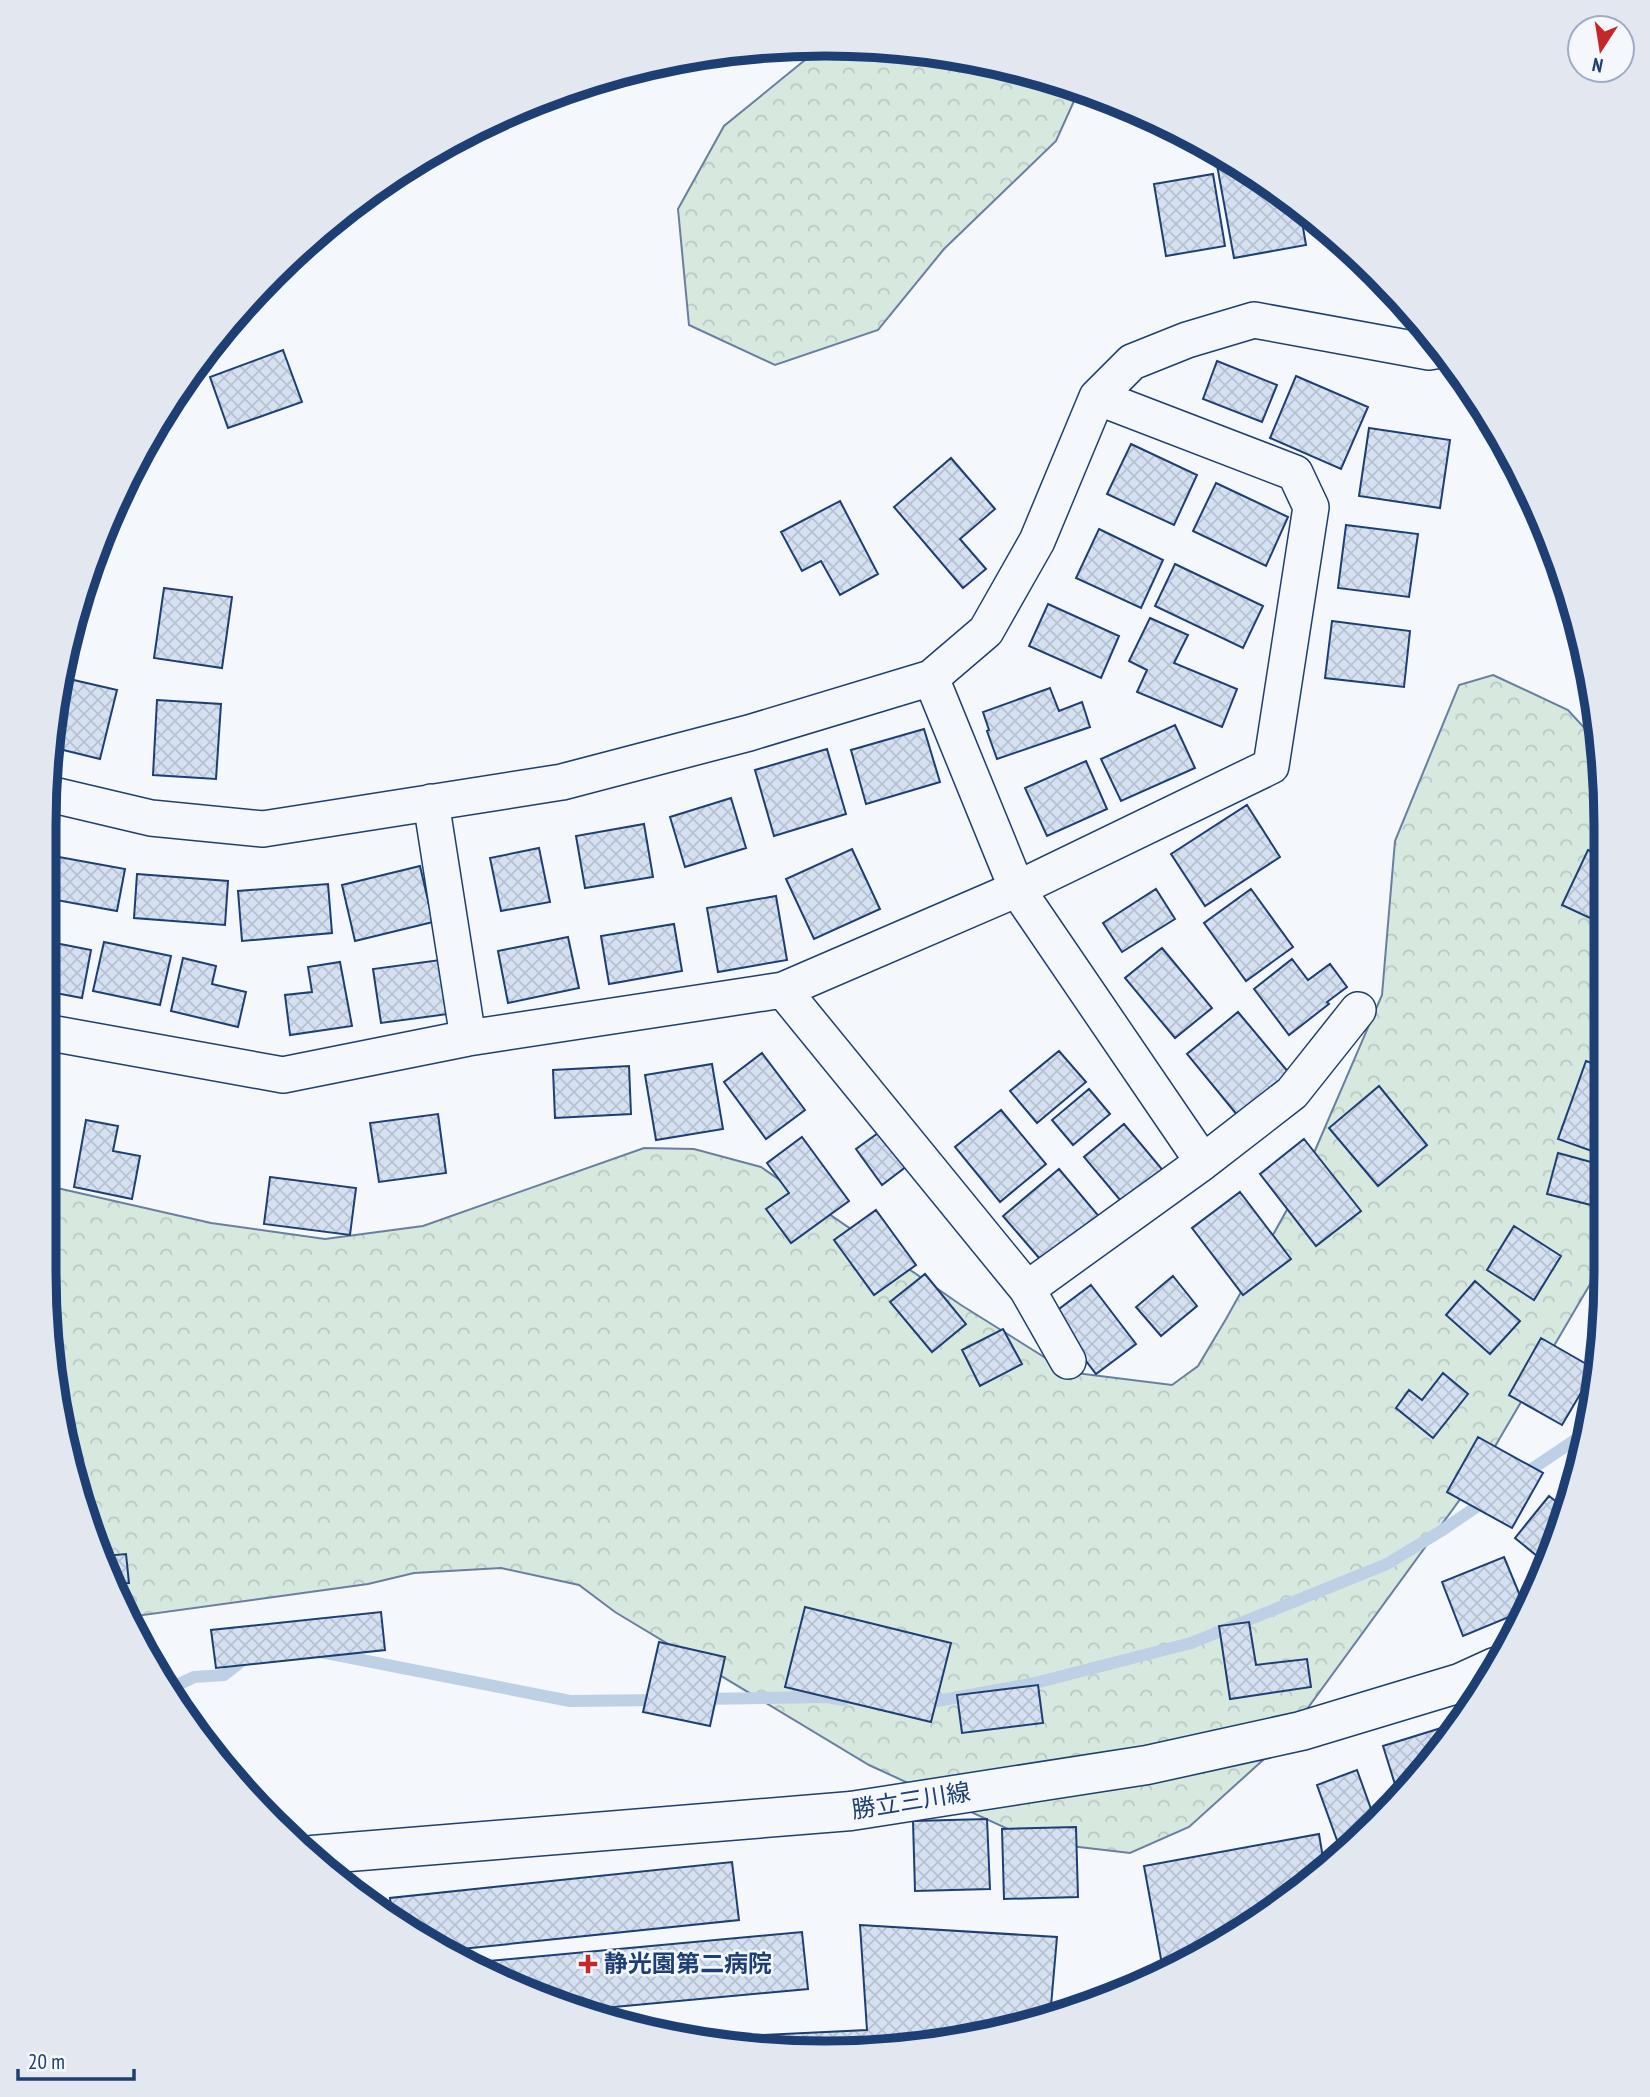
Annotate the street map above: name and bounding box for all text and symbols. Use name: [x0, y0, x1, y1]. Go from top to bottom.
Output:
north arrow: [1566, 14, 1636, 84]
text: N: [1590, 53, 1605, 78]
street label: 勝立三川線: [849, 1776, 973, 1825]
place label: 静光園第二病院: [604, 1948, 772, 1979]
marker: 静光園第二病院: [578, 1954, 598, 1974]
scale bar: [18, 2038, 133, 2082]
text: 20 m: [28, 2048, 65, 2075]

